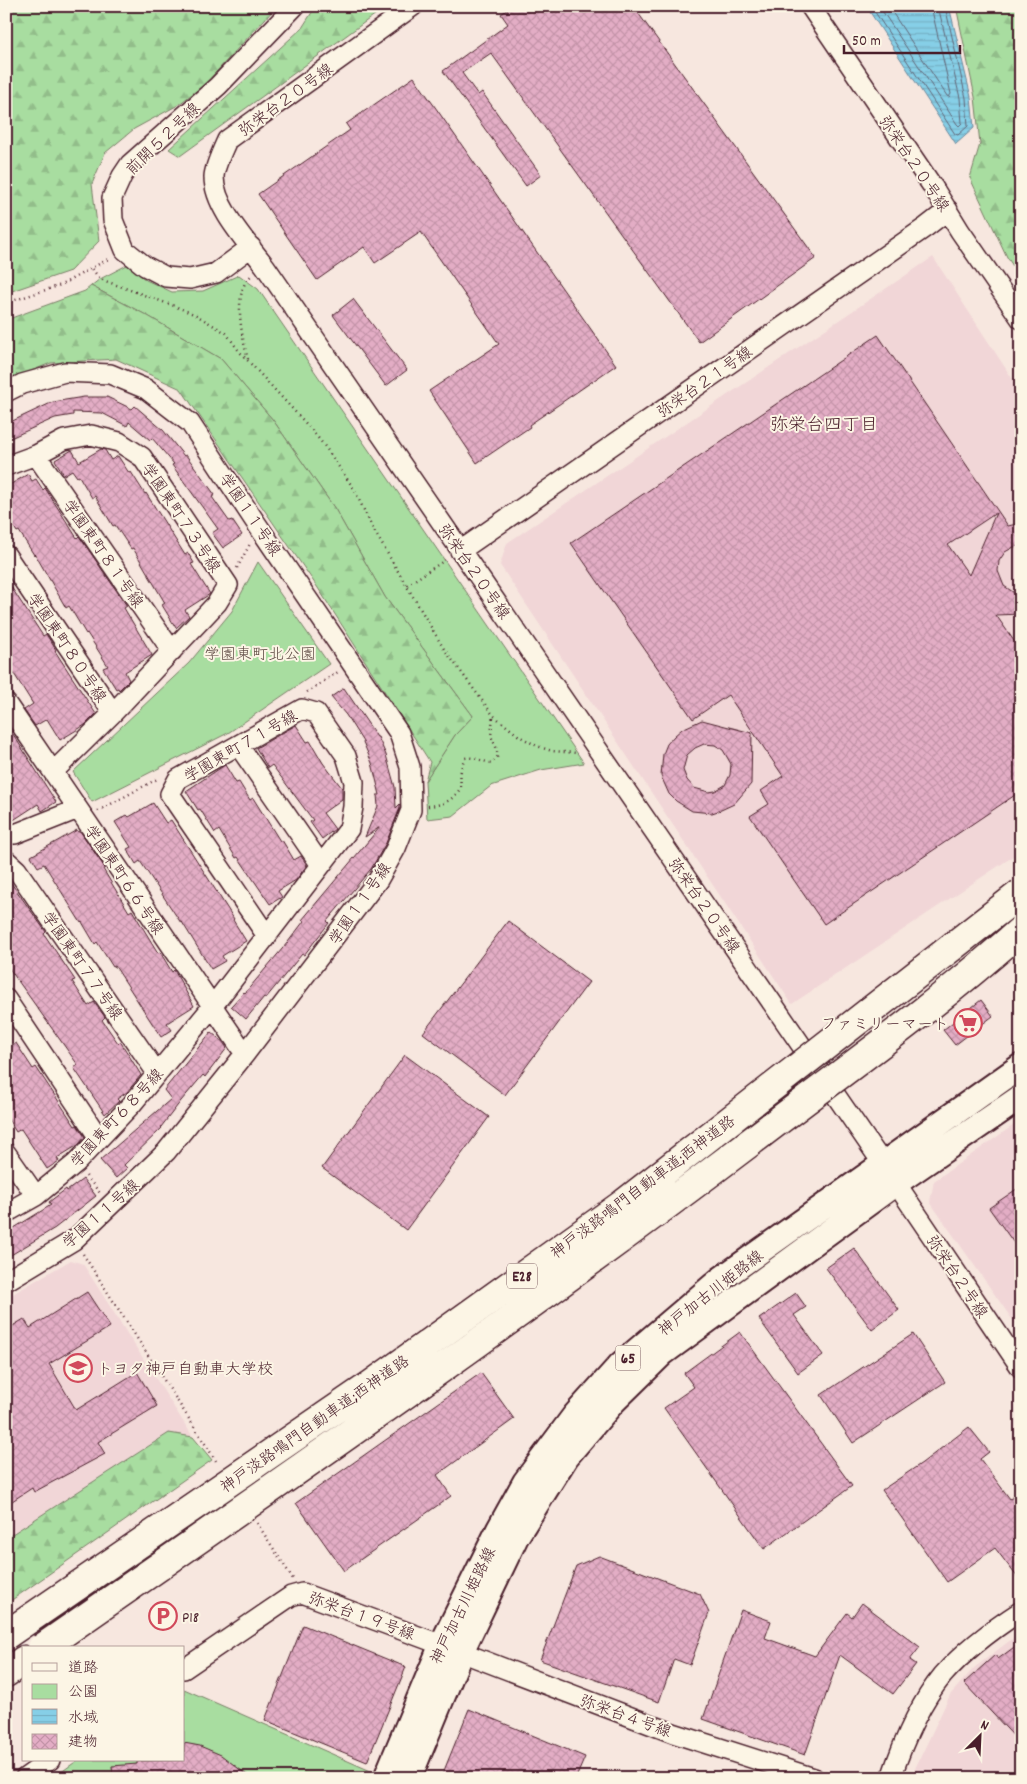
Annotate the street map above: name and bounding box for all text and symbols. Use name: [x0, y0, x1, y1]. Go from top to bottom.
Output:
scale bar: [844, 22, 961, 54]
text: 50 m: [852, 31, 881, 53]
street label: 弥栄台２０号線: [234, 59, 339, 143]
street label: 前開５２号線: [121, 98, 206, 181]
street label: 弥栄台２０号線: [872, 112, 954, 217]
street label: 弥栄台２１号線: [653, 342, 758, 425]
district label: 弥栄台四丁目: [770, 414, 878, 439]
street label: 学園東町７３号線: [135, 459, 225, 578]
street label: 学園１１号線: [213, 469, 285, 562]
street label: 学園東町８１号線: [56, 495, 148, 613]
street label: 弥栄台２０号線: [431, 520, 514, 625]
street label: 学園東町８０号線: [21, 589, 111, 708]
park label: 学園東町北公園: [204, 644, 316, 667]
street label: 学園東町７１号線: [180, 705, 302, 789]
street label: 学園東町６６号線: [78, 821, 168, 940]
street label: 弥栄台２０号線: [661, 854, 744, 959]
street label: 学園１１号線: [324, 859, 398, 950]
street label: 学園東町７７号線: [35, 907, 127, 1025]
supermarket icon: ファミリーマート: [953, 1008, 983, 1038]
place label: ファミリーマート: [821, 1014, 949, 1037]
street label: 学園東町６８号線: [66, 1064, 170, 1173]
street label: 神戸淡路鳴門自動車道;西神道路: [546, 1111, 741, 1265]
street label: 学園１１号線: [58, 1175, 145, 1255]
street label: 弥栄台２号線: [920, 1231, 992, 1324]
street label: 神戸加古川姫路線: [654, 1246, 769, 1342]
road number: E28: [507, 1264, 537, 1288]
road number: 65: [616, 1346, 640, 1370]
street label: 神戸淡路鳴門自動車道;西神道路: [216, 1351, 415, 1499]
school or university icon: トヨタ神戸自動車大学校: [63, 1353, 93, 1383]
place label: トヨタ神戸自動車大学校: [97, 1359, 273, 1382]
street label: 神戸加古川姫路線: [426, 1544, 503, 1669]
street label: 弥栄台１９号線: [305, 1587, 418, 1647]
parking icon: P18: [148, 1601, 178, 1631]
place label: P18: [182, 1607, 199, 1630]
legend: [22, 1646, 185, 1762]
text: 道路: [68, 1658, 98, 1680]
text: 公園: [68, 1682, 98, 1704]
street label: 弥栄台４号線: [576, 1690, 674, 1745]
text: 水域: [68, 1708, 98, 1730]
north arrow: [954, 1712, 1004, 1762]
text: N: [977, 1715, 992, 1737]
text: 建物: [68, 1732, 98, 1754]

